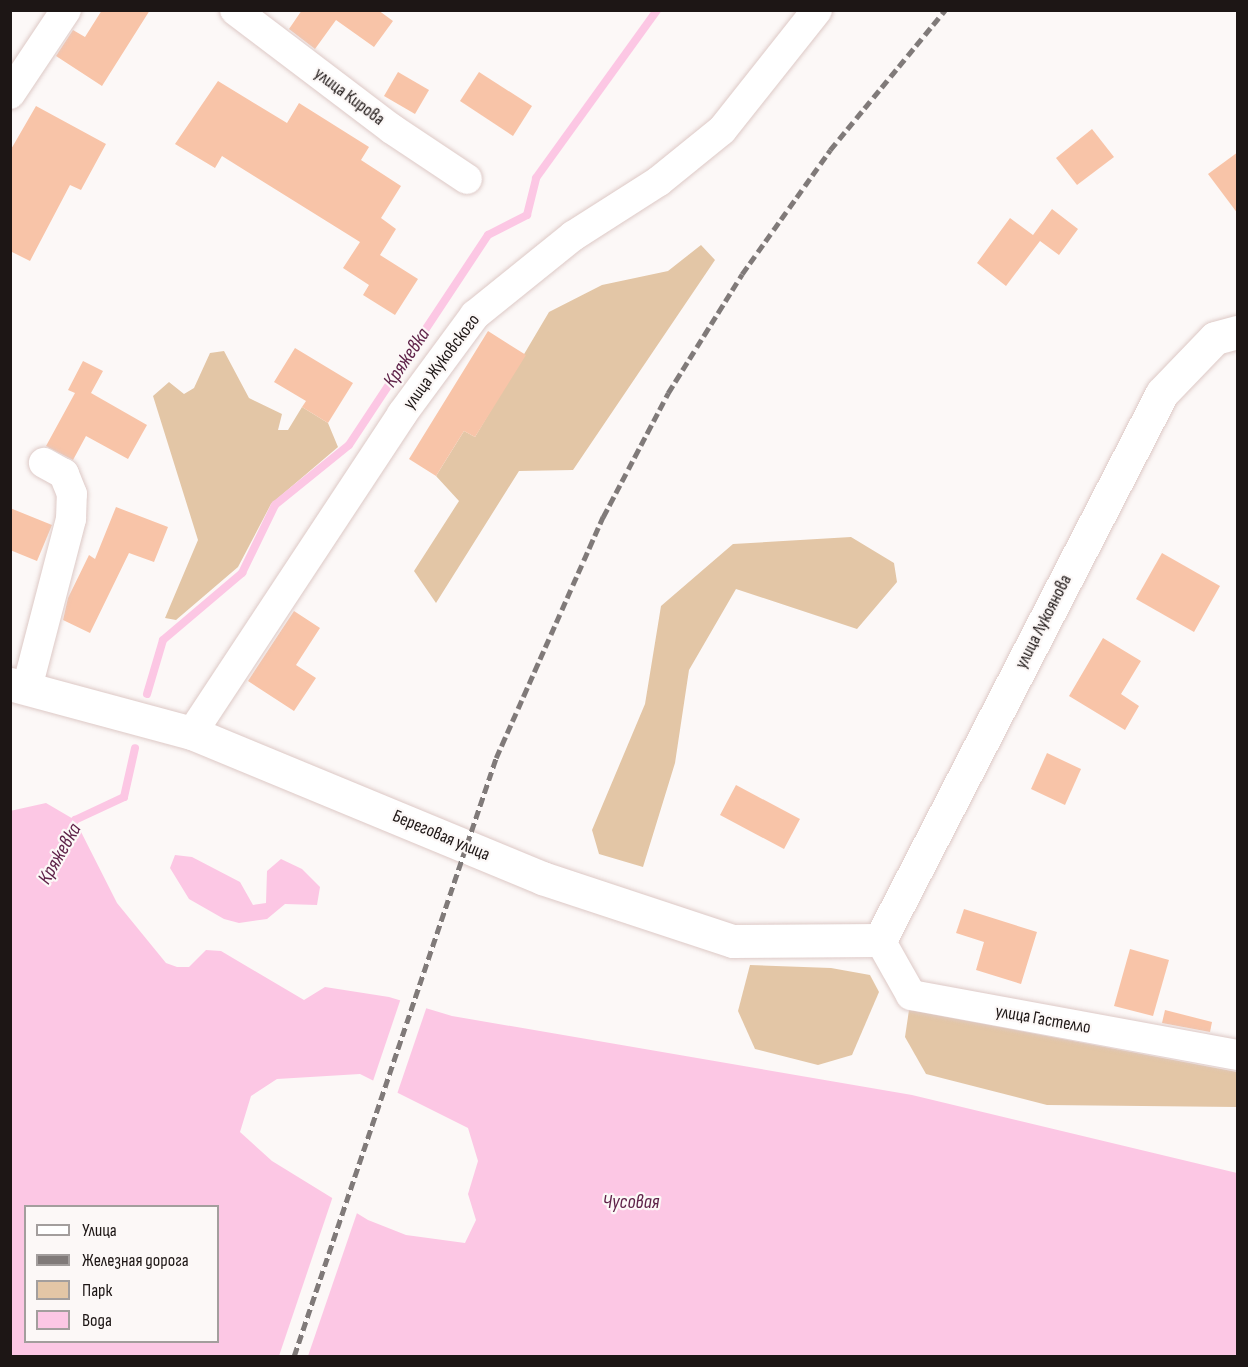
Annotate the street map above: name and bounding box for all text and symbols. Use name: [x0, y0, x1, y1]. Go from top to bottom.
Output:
street label: улица Кирова: [309, 63, 389, 131]
street label: улица Жуковского: [399, 310, 485, 414]
water label: Кряжевка: [379, 324, 435, 392]
street label: улица Лукоянова: [1011, 571, 1077, 673]
street label: Береговая улица: [389, 806, 493, 866]
water label: Кряжевка: [33, 819, 87, 889]
street label: улица Гастелло: [994, 1001, 1092, 1039]
water label: Чусовая: [603, 1190, 659, 1214]
legend: [24, 1205, 219, 1343]
text: Улица: [82, 1220, 117, 1241]
text: Железная дорога: [82, 1250, 189, 1271]
text: Парк: [82, 1280, 112, 1301]
text: Вода: [82, 1310, 112, 1331]

